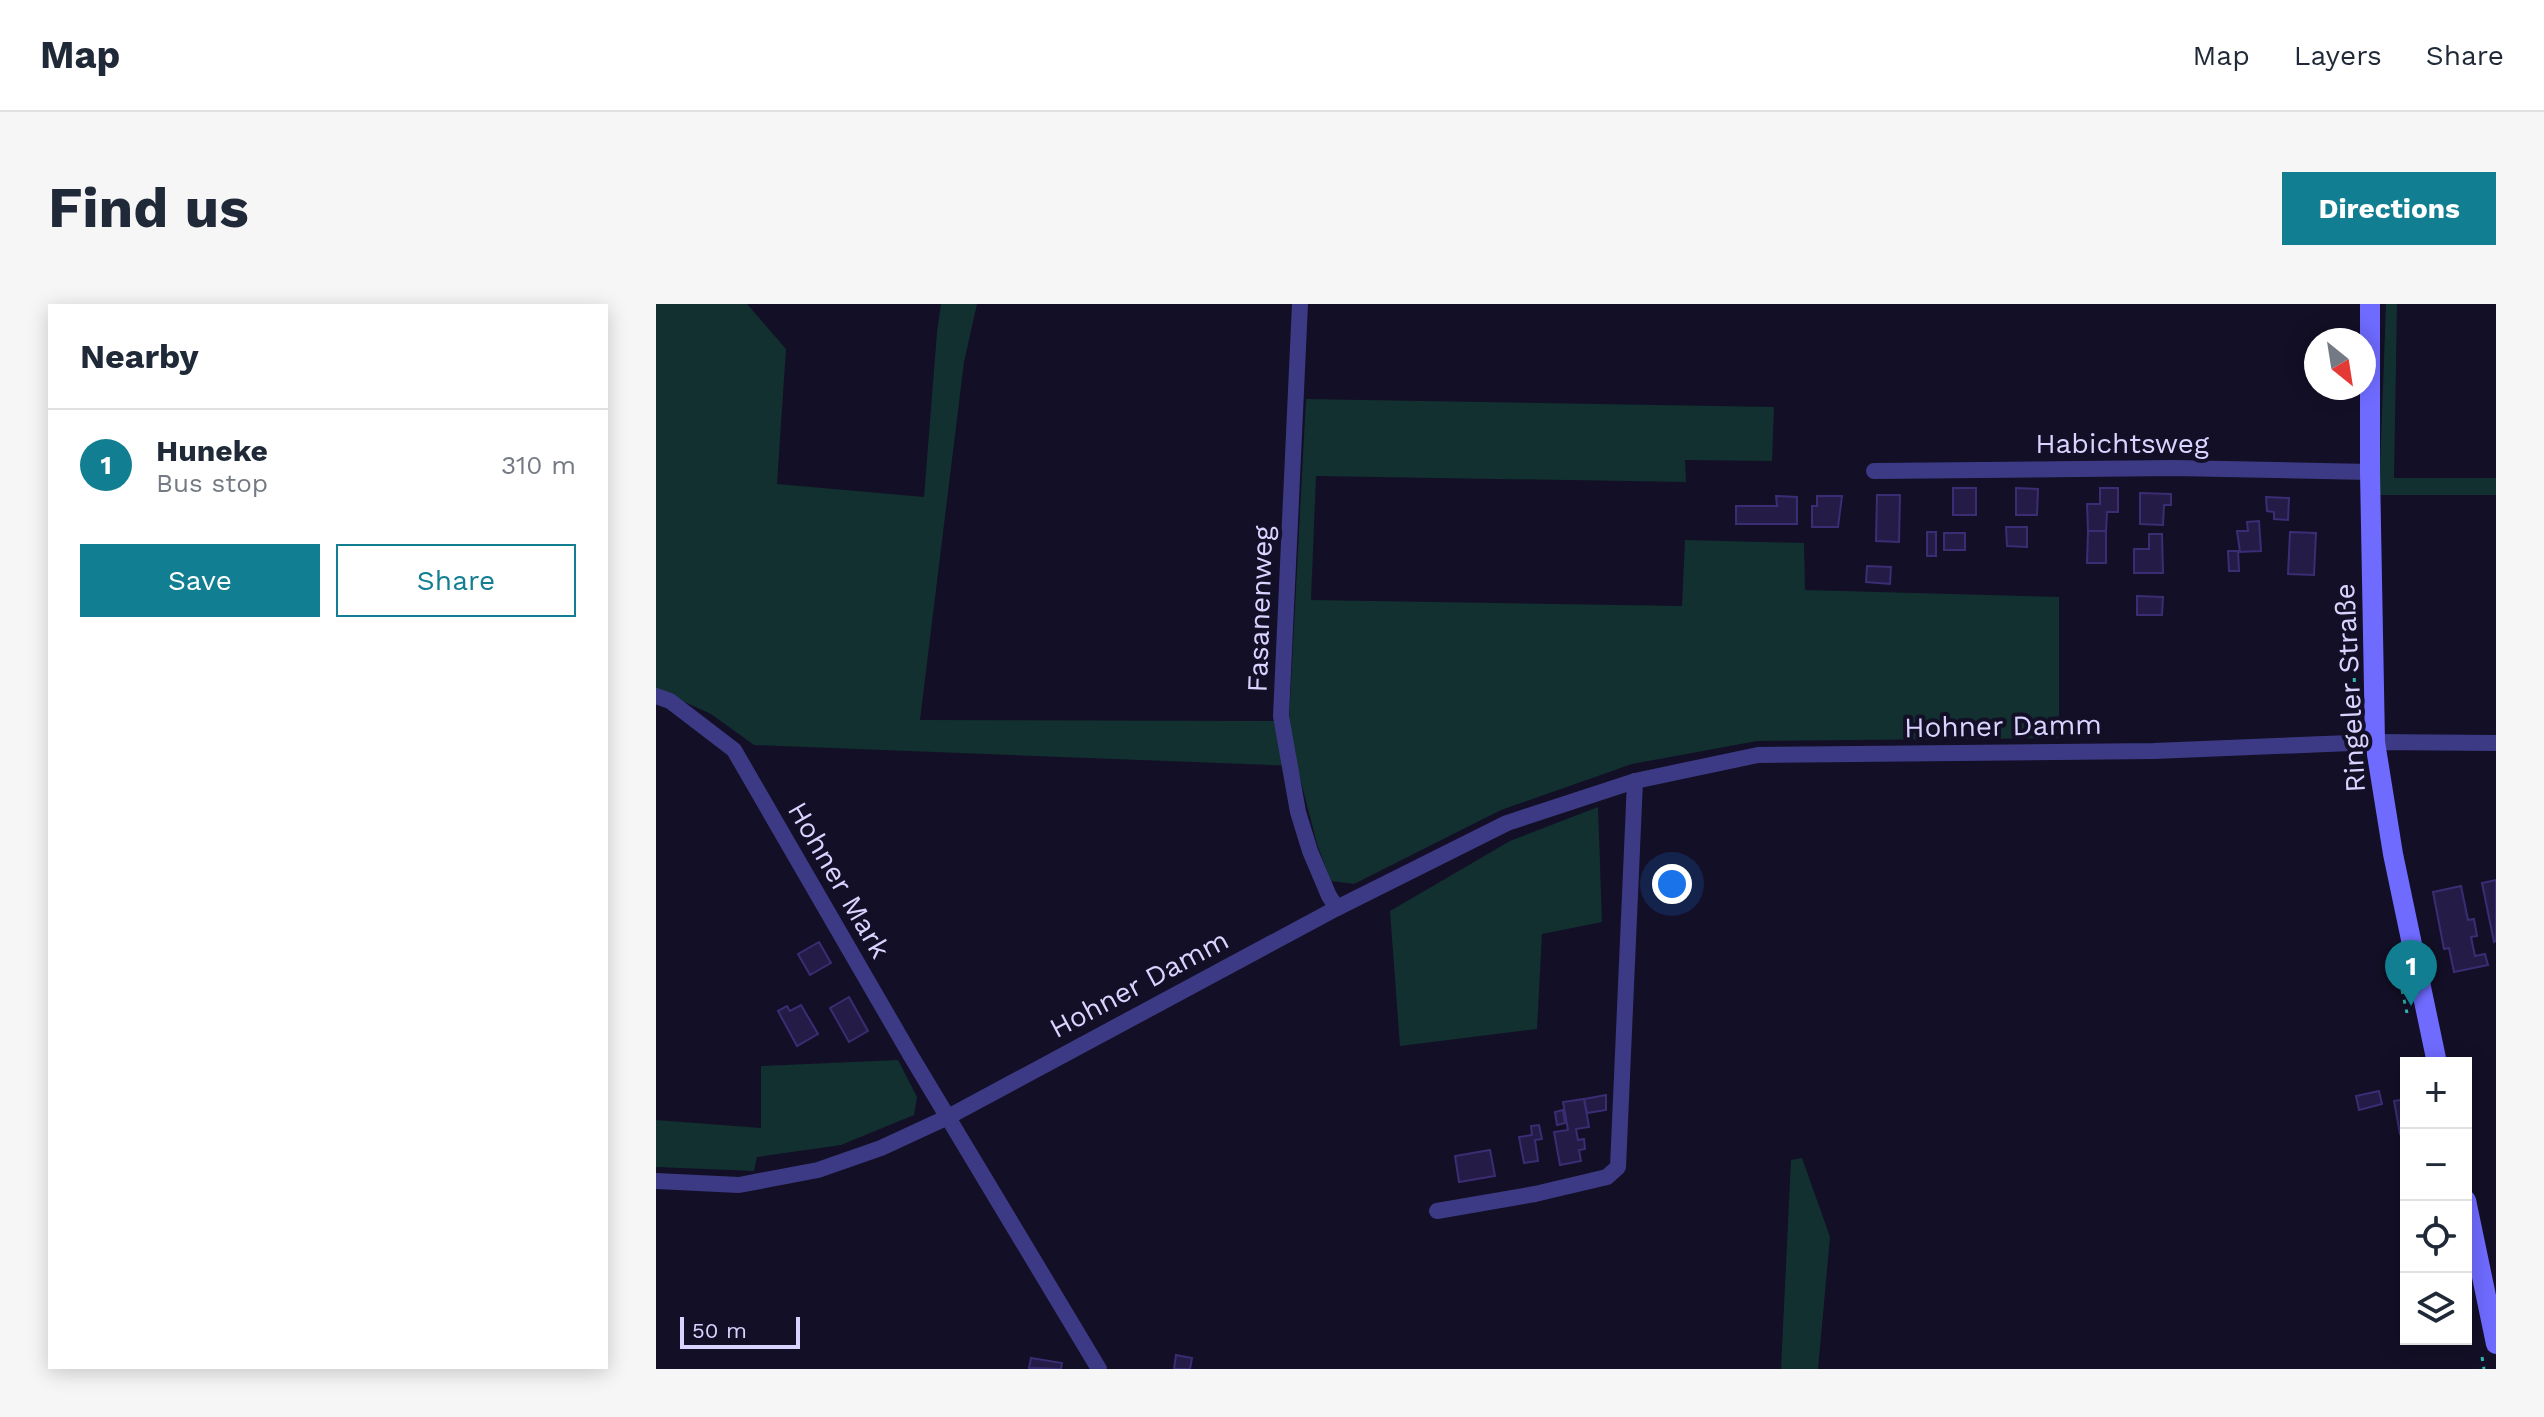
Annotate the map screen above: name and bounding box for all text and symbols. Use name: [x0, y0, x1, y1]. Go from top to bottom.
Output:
text: Map: [40, 33, 120, 77]
text: Map: [2193, 39, 2250, 72]
text: Layers: [2294, 39, 2382, 72]
text: Share: [2426, 39, 2504, 72]
button: Directions: [2282, 172, 2496, 245]
text: Find us: [48, 175, 249, 241]
north arrow: [2304, 328, 2376, 400]
text: Nearby: [80, 336, 199, 376]
street label: Habichtsweg: [2035, 427, 2209, 460]
text: Huneke: [156, 433, 268, 468]
text: 1: [100, 450, 112, 480]
text: 310 m: [501, 450, 576, 480]
text: Bus stop: [156, 468, 268, 498]
street label: Fasanenweg: [1241, 525, 1279, 693]
button: Save: [80, 544, 320, 617]
button: Share: [336, 544, 576, 617]
street label: Ringeler Straße: [2328, 583, 2372, 793]
street label: Hohner Damm: [1904, 708, 2102, 744]
street label: Hohner Mark: [781, 796, 897, 964]
your location: [1652, 864, 1692, 904]
street label: Hohner Damm: [1044, 923, 1234, 1045]
pin: 1: [2385, 940, 2437, 1006]
map controls: [2400, 1057, 2472, 1345]
button: +: [2400, 1057, 2472, 1129]
button: −: [2400, 1129, 2472, 1201]
button: locate: [2400, 1201, 2472, 1273]
button: layers: [2400, 1273, 2472, 1345]
scale bar: [680, 1313, 800, 1349]
text: 50 m: [692, 1318, 747, 1343]

